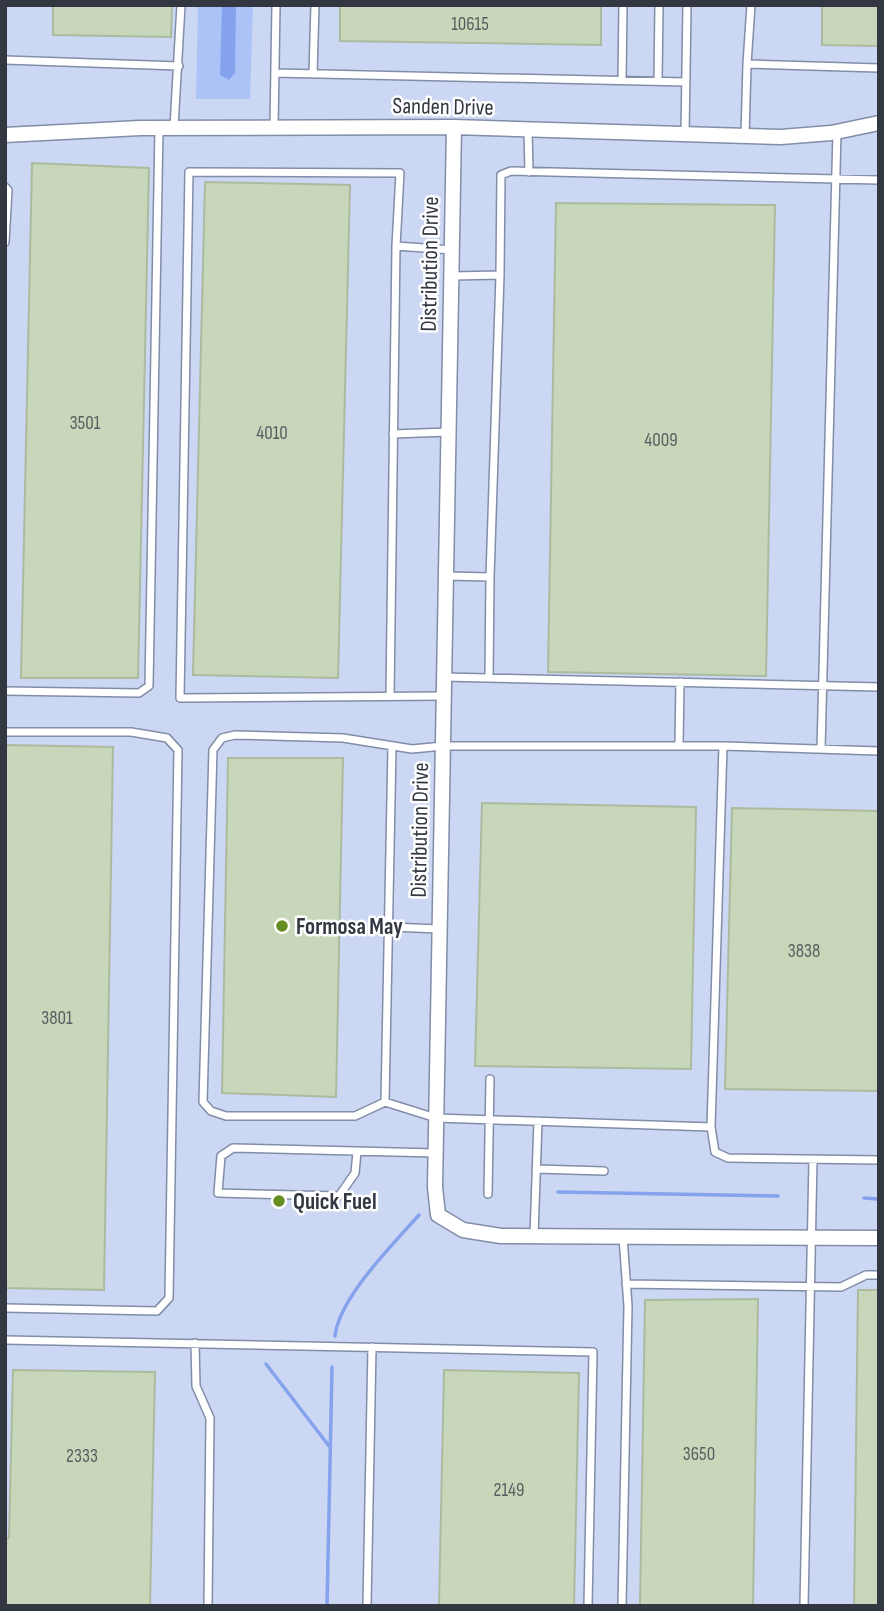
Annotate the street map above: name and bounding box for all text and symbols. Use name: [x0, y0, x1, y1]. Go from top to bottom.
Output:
house number: 10615: [451, 13, 489, 36]
street label: Sanden Drive: [392, 92, 494, 122]
street label: Distribution Drive: [415, 196, 445, 332]
house number: 3501: [70, 412, 101, 435]
house number: 4010: [256, 422, 288, 445]
house number: 4009: [644, 429, 678, 452]
street label: Distribution Drive: [405, 762, 435, 898]
place label: Formosa May: [296, 913, 403, 941]
marker: Formosa May: [274, 918, 290, 934]
house number: 3838: [788, 940, 820, 963]
house number: 3801: [41, 1007, 73, 1030]
place label: Quick Fuel: [293, 1188, 377, 1216]
marker: Quick Fuel: [271, 1193, 287, 1209]
house number: 3650: [683, 1443, 715, 1466]
house number: 2333: [66, 1445, 98, 1468]
house number: 2149: [494, 1479, 524, 1502]

